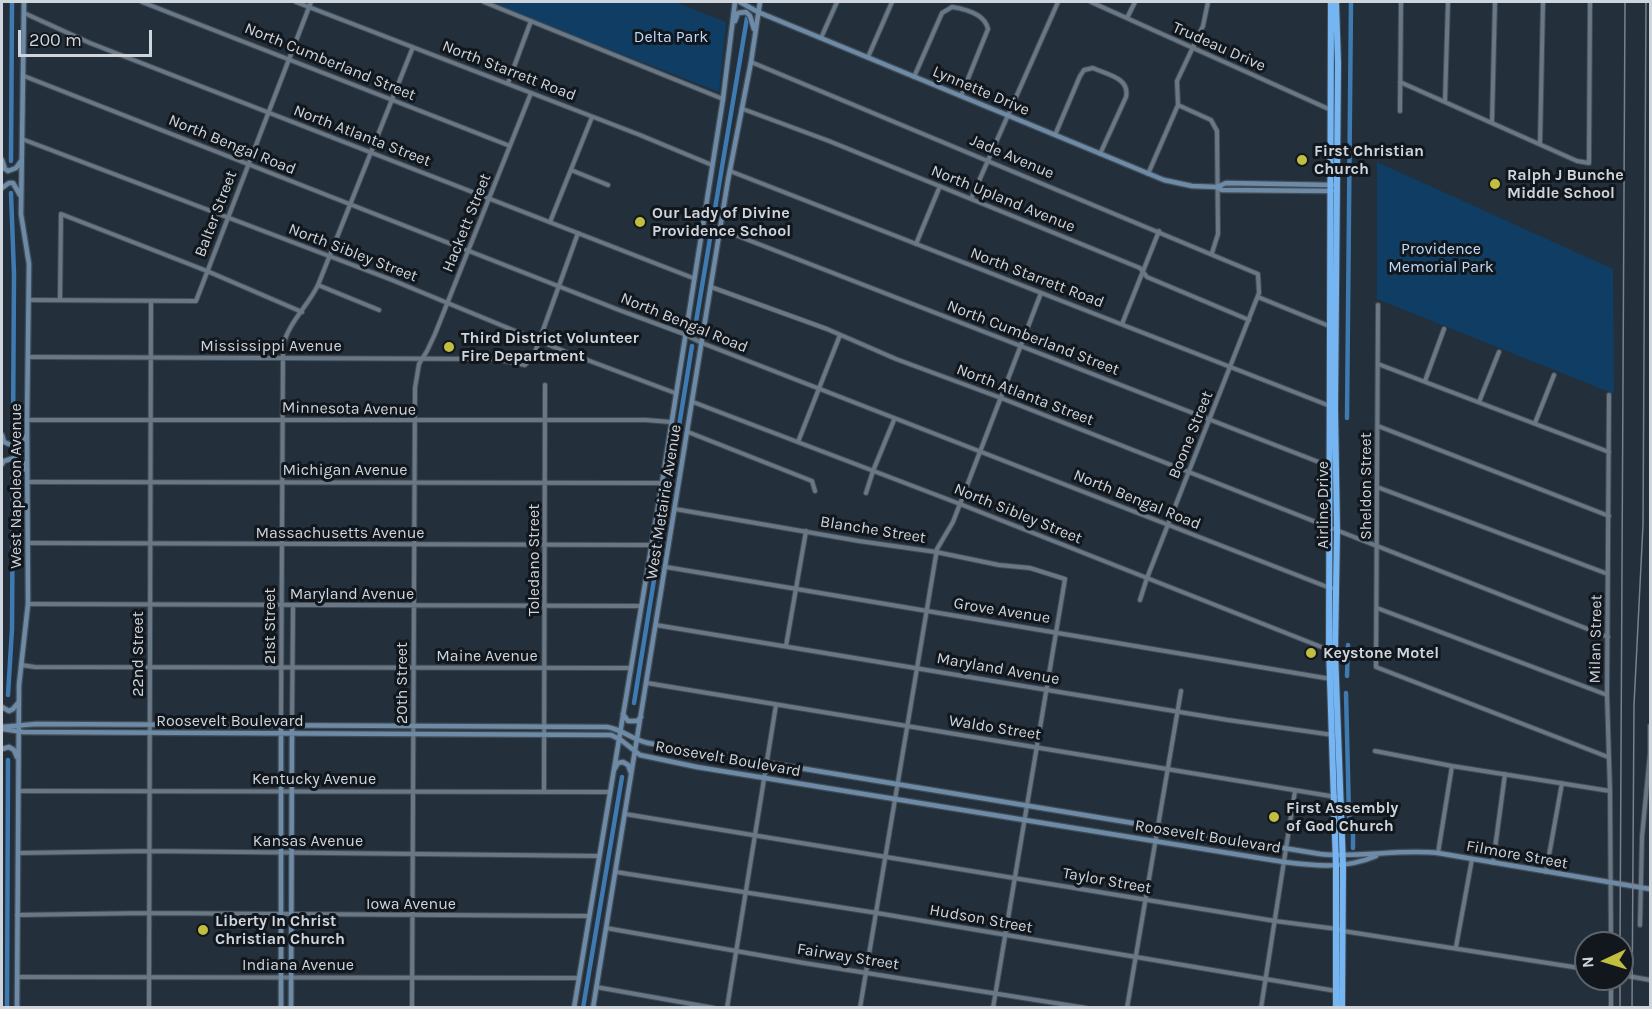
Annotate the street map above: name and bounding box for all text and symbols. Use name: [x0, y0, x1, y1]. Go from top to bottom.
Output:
scale bar: [21, 18, 154, 56]
street label: Trudeau Drive: [1170, 18, 1268, 76]
street label: North Cumberland Street: [242, 19, 418, 105]
park label: Delta Park: [634, 27, 708, 47]
text: 200 m: [29, 29, 82, 51]
street label: North Starrett Road: [439, 37, 579, 105]
street label: Lynnette Drive: [930, 62, 1032, 120]
street label: North Atlanta Street: [291, 101, 433, 171]
street label: North Bengal Road: [165, 111, 299, 179]
street label: Jade Avenue: [967, 131, 1057, 183]
place label: First Christian Church: [1314, 141, 1424, 179]
marker: First Christian Church: [1295, 153, 1309, 167]
street label: North Upland Avenue: [928, 161, 1078, 237]
place label: Ralph J Bunche Middle School: [1507, 165, 1624, 203]
street label: Balter Street: [191, 168, 241, 260]
street label: Hackett Street: [438, 171, 496, 275]
marker: Ralph J Bunche Middle School: [1488, 177, 1502, 191]
place label: Our Lady of Divine Providence School: [652, 203, 791, 241]
marker: Our Lady of Divine Providence School: [633, 215, 647, 229]
street label: North Sibley Street: [286, 220, 420, 286]
park label: Providence Memorial Park: [1388, 239, 1494, 277]
street label: North Starrett Road: [967, 244, 1107, 312]
street label: North Bengal Road: [617, 289, 751, 357]
street label: North Cumberland Street: [944, 296, 1122, 380]
place label: Third District Volunteer Fire Department: [461, 328, 639, 366]
street label: Mississippi Avenue: [200, 336, 342, 356]
marker: Third District Volunteer Fire Department: [442, 340, 456, 354]
street label: North Atlanta Street: [954, 360, 1096, 430]
street label: Boone Street: [1165, 388, 1217, 482]
street label: Minnesota Avenue: [282, 398, 416, 420]
street label: West Napoleon Avenue: [6, 403, 26, 569]
street label: West Metairie Avenue: [642, 423, 686, 581]
street label: Sheldon Street: [1356, 432, 1376, 540]
street label: Michigan Avenue: [283, 460, 407, 480]
street label: Airline Drive: [1313, 461, 1333, 549]
street label: North Bengal Road: [1070, 466, 1204, 534]
street label: North Sibley Street: [951, 479, 1085, 549]
street label: Toledano Street: [524, 504, 544, 616]
street label: Blanche Street: [819, 512, 927, 548]
street label: Massachusetts Avenue: [255, 523, 425, 543]
street label: Maryland Avenue: [290, 584, 414, 604]
street label: 21st Street: [260, 588, 280, 664]
street label: Grove Avenue: [952, 594, 1052, 628]
street label: Milan Street: [1586, 594, 1606, 684]
street label: 22nd Street: [128, 611, 148, 697]
street label: 20th Street: [392, 642, 412, 724]
place label: Keystone Motel: [1323, 643, 1439, 663]
street label: Maine Avenue: [436, 646, 538, 666]
marker: Keystone Motel: [1304, 646, 1318, 660]
street label: Maryland Avenue: [935, 649, 1061, 689]
street label: Roosevelt Boulevard: [156, 711, 304, 731]
street label: Waldo Street: [948, 711, 1042, 745]
street label: Roosevelt Boulevard: [654, 737, 802, 781]
street label: Kentucky Avenue: [252, 769, 376, 789]
place label: First Assembly of God Church: [1286, 798, 1398, 836]
marker: First Assembly of God Church: [1267, 810, 1281, 824]
street label: Roosevelt Boulevard: [1134, 816, 1282, 858]
street label: Kansas Avenue: [253, 831, 363, 851]
street label: Filmore Street: [1465, 837, 1569, 873]
street label: Taylor Street: [1061, 864, 1153, 898]
street label: Iowa Avenue: [366, 894, 456, 914]
street label: Hudson Street: [928, 900, 1034, 938]
place label: Liberty In Christ Christian Church: [215, 911, 345, 949]
marker: Liberty In Christ Christian Church: [196, 923, 210, 937]
north arrow: [1574, 931, 1634, 991]
street label: Fairway Street: [796, 939, 900, 975]
street label: Indiana Avenue: [242, 955, 354, 975]
text: N: [1578, 956, 1597, 969]

